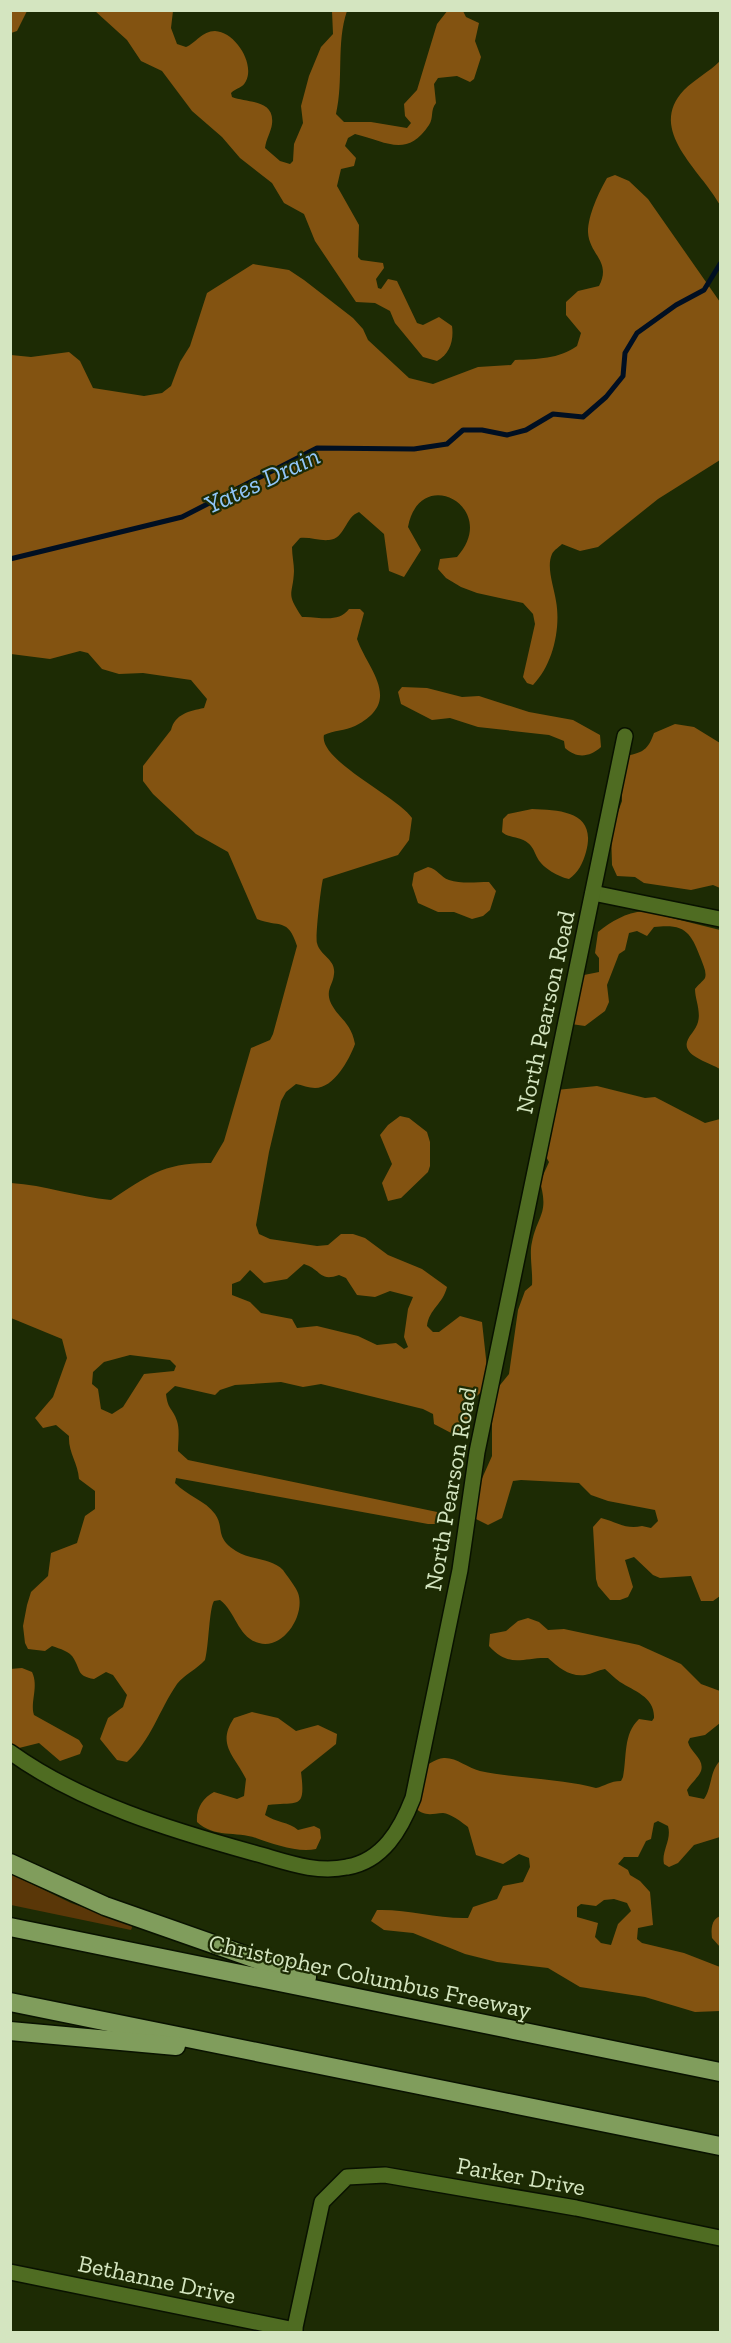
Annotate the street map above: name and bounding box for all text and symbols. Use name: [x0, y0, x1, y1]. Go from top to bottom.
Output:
water label: Yates Drain: [199, 439, 325, 521]
street label: North Pearson Road: [509, 908, 581, 1116]
street label: North Pearson Road: [418, 1385, 482, 1593]
street label: Christopher Columbus Freeway: [206, 1928, 534, 2025]
street label: Parker Drive: [454, 2150, 588, 2202]
street label: Bethanne Drive: [76, 2248, 238, 2310]

